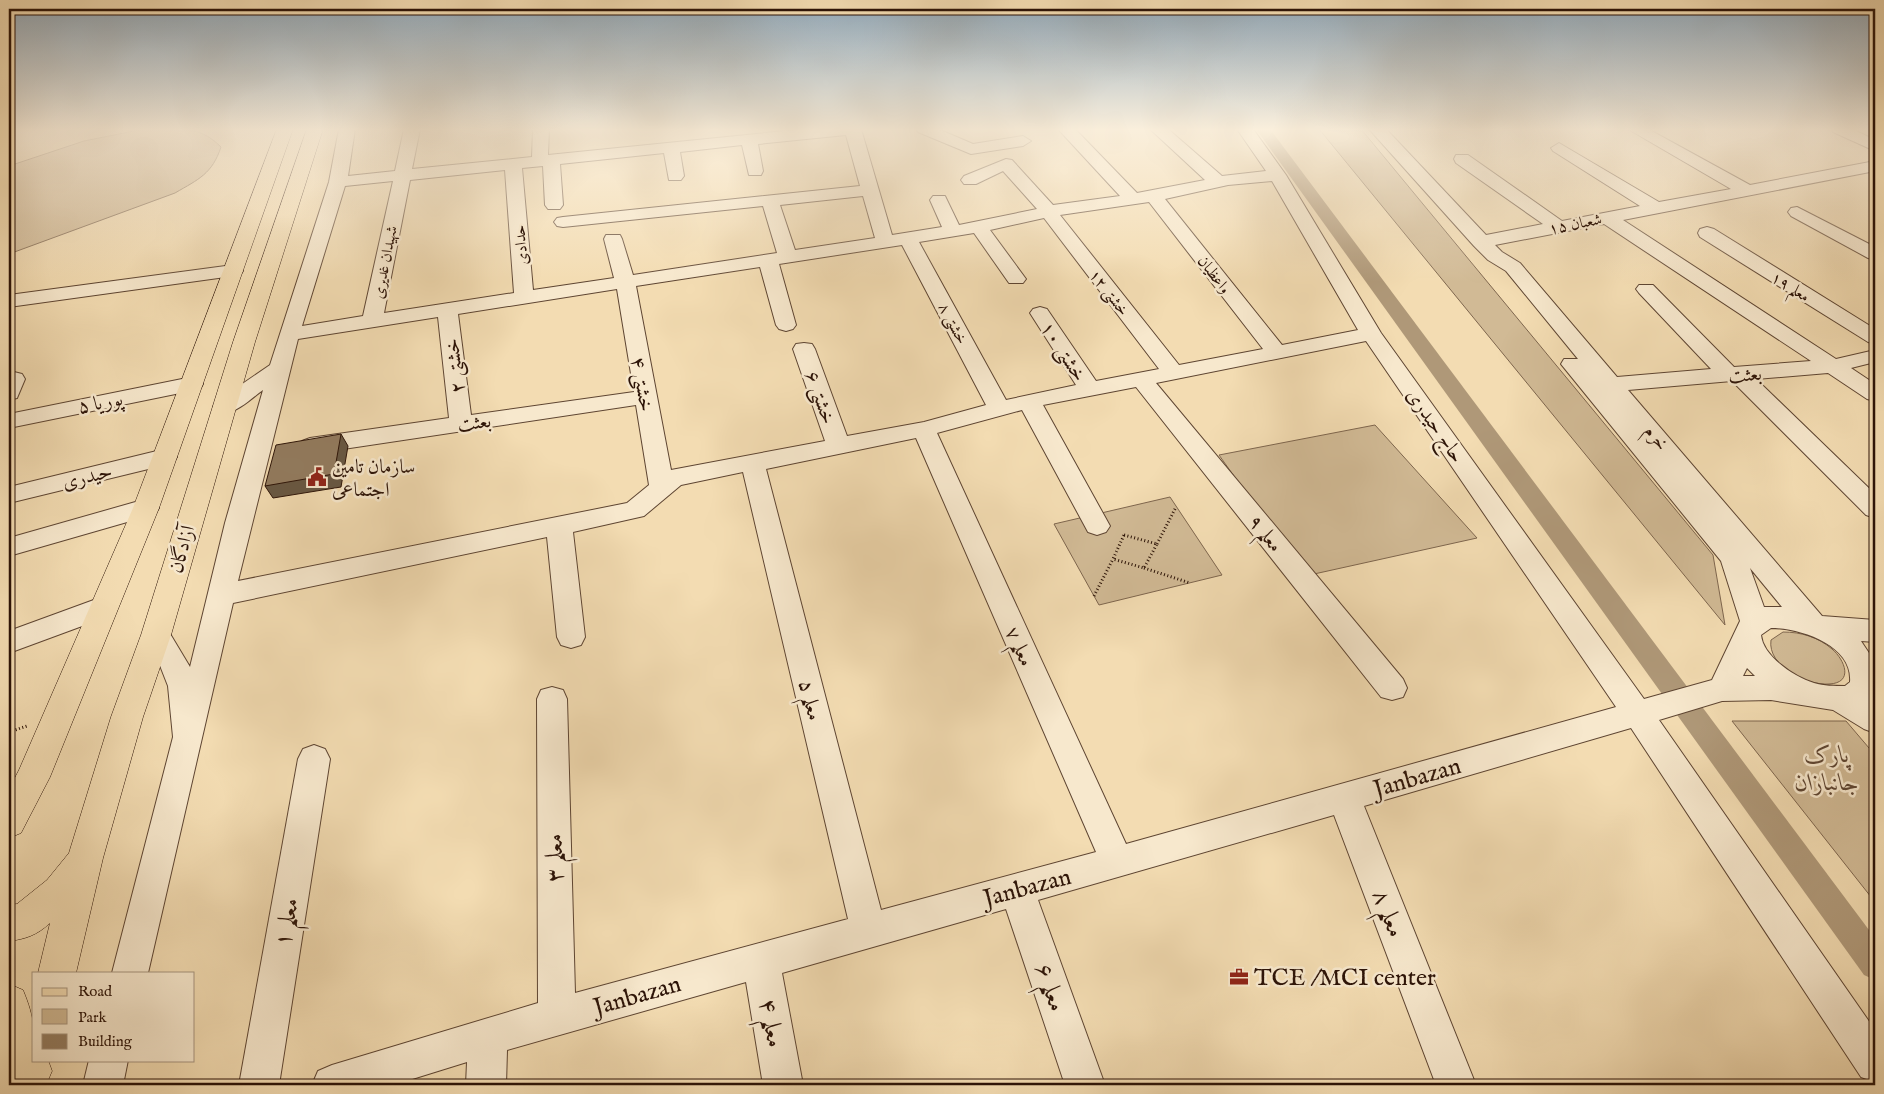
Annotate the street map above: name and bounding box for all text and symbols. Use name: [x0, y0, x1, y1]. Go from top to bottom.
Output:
street label: ۱۵ شعبان: [1547, 210, 1604, 240]
street label: شهیدان غدیری: [369, 224, 403, 301]
street label: حدادی: [510, 224, 534, 266]
street label: واعظیان: [1192, 252, 1235, 298]
street label: خشتی ۱۲: [1084, 266, 1133, 320]
street label: معلم ۱۹: [1764, 268, 1813, 312]
street label: خشتی ۸: [933, 300, 971, 348]
street label: خشتی ۱۰: [1033, 317, 1091, 387]
street label: خشتی ۲: [440, 337, 472, 395]
street label: خشتی ۴: [623, 355, 659, 414]
street label: بعثت: [1727, 362, 1763, 389]
street label: خشتی ۶: [797, 367, 841, 428]
street label: حاج حیدری: [1397, 384, 1469, 470]
street label: پوریا ۵: [76, 387, 126, 421]
street label: بعثت: [456, 409, 493, 438]
street label: خرم: [1635, 420, 1674, 459]
place label: سازمان تامین اجتماعی: [332, 455, 415, 503]
street label: حیدری: [60, 459, 115, 496]
public building icon: سازمان تامین اجتماعی: [306, 466, 328, 488]
street label: معلم ۹: [1237, 510, 1287, 562]
street label: آزادگان: [163, 520, 202, 576]
street label: معلم ۷: [993, 623, 1038, 673]
street label: معلم ۵: [786, 678, 827, 725]
park label: پارک جانبازان: [1795, 740, 1859, 799]
street label: Janbazan: [1367, 751, 1465, 807]
street label: معلم ۳: [540, 833, 578, 883]
street label: Janbazan: [977, 862, 1075, 916]
street label: معلم ۸: [1358, 885, 1411, 944]
street label: معلم ۱: [268, 895, 314, 950]
street label: معلم ۶: [1020, 959, 1072, 1018]
place label: TCE /MCI center: [1254, 963, 1436, 994]
office icon: TCE /MCI center: [1228, 966, 1250, 988]
street label: Janbazan: [587, 969, 685, 1025]
legend: [32, 972, 195, 1062]
text: Road: [78, 982, 113, 1001]
street label: معلم ۴: [744, 996, 790, 1051]
text: Park: [78, 1008, 108, 1027]
text: Building: [78, 1032, 133, 1051]

